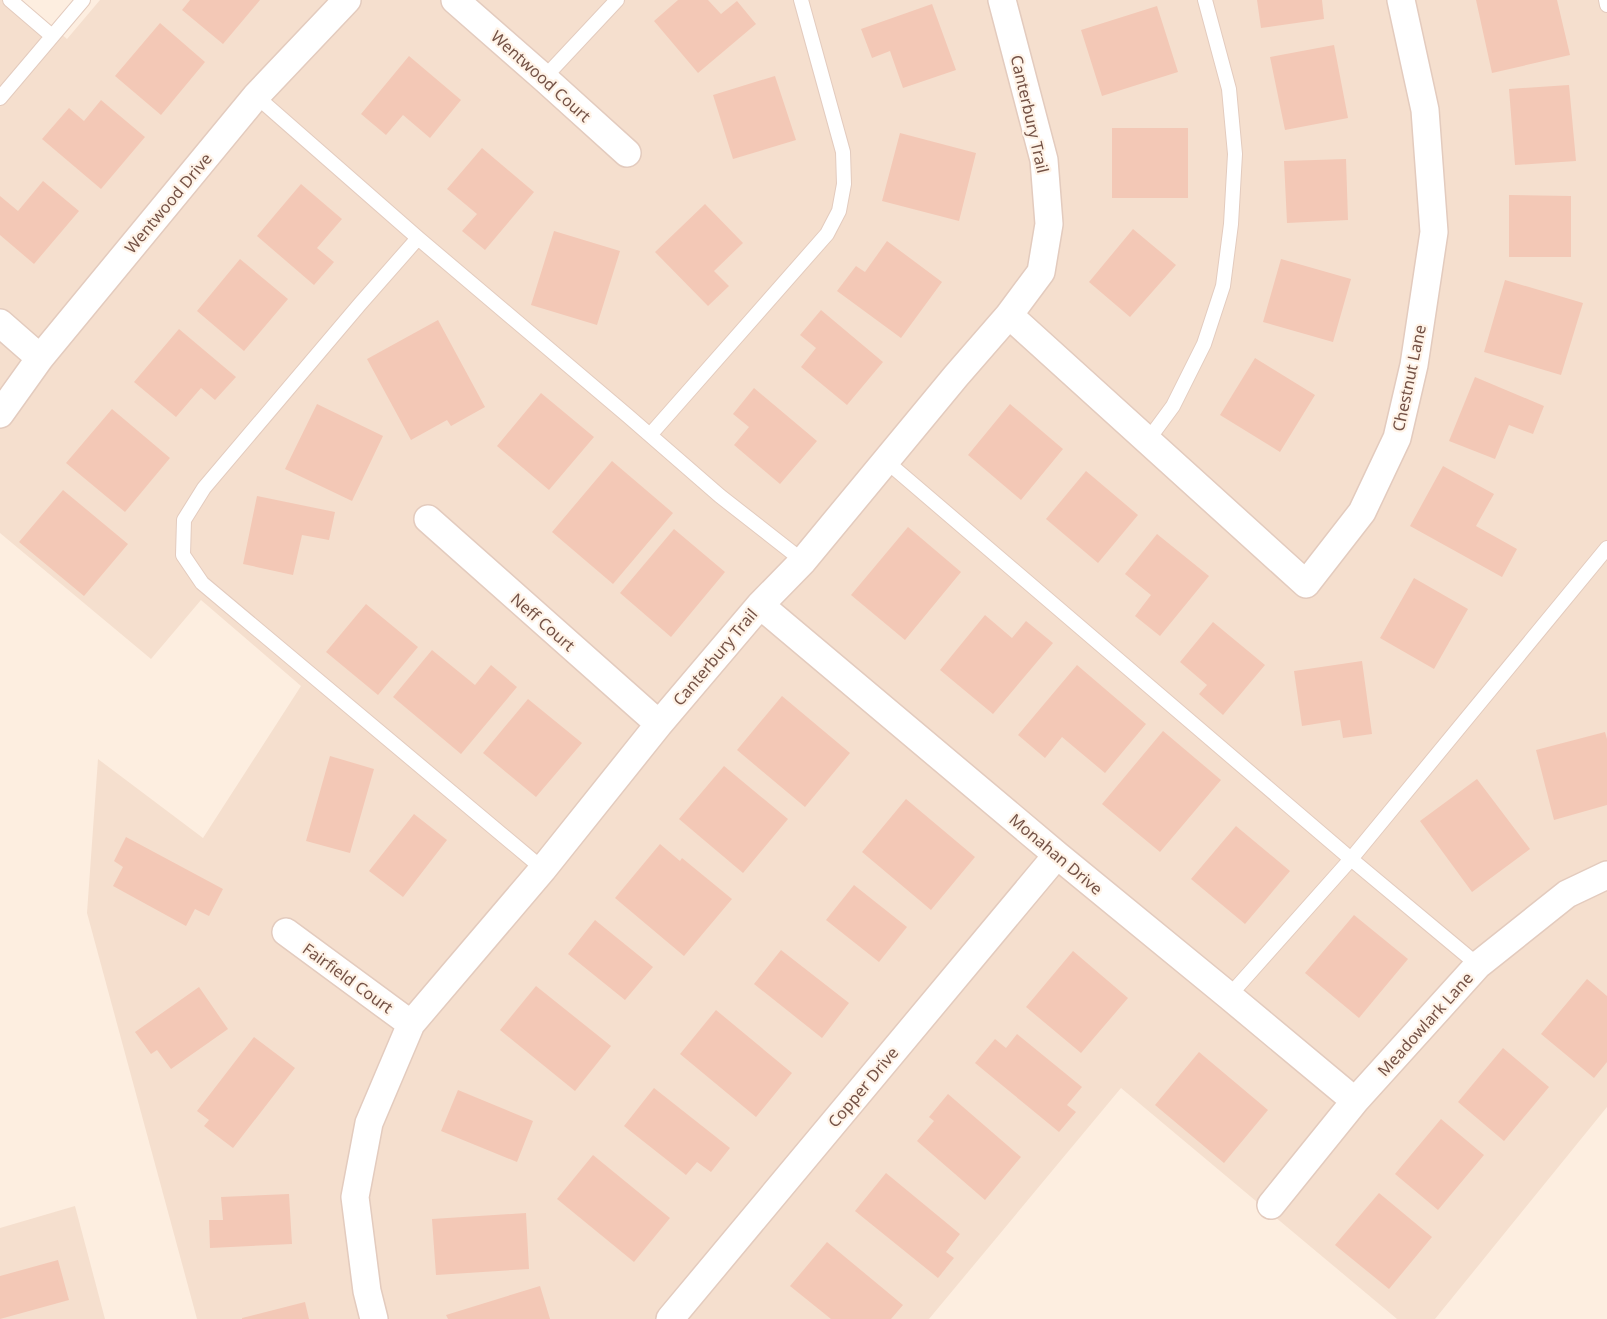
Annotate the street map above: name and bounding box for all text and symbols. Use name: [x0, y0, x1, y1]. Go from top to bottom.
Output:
street label: Wentwood Court: [486, 25, 596, 127]
street label: Canterbury Trail: [1006, 53, 1054, 175]
street label: Wentwood Drive: [119, 148, 217, 258]
street label: Chestnut Lane: [1387, 323, 1431, 433]
street label: Neff Court: [506, 588, 580, 656]
street label: Canterbury Trail: [668, 604, 762, 710]
street label: Monahan Drive: [1005, 808, 1107, 900]
street label: Fairfield Court: [298, 938, 398, 1018]
street label: Meadowlark Lane: [1372, 967, 1478, 1081]
street label: Copper Drive: [823, 1042, 903, 1132]

